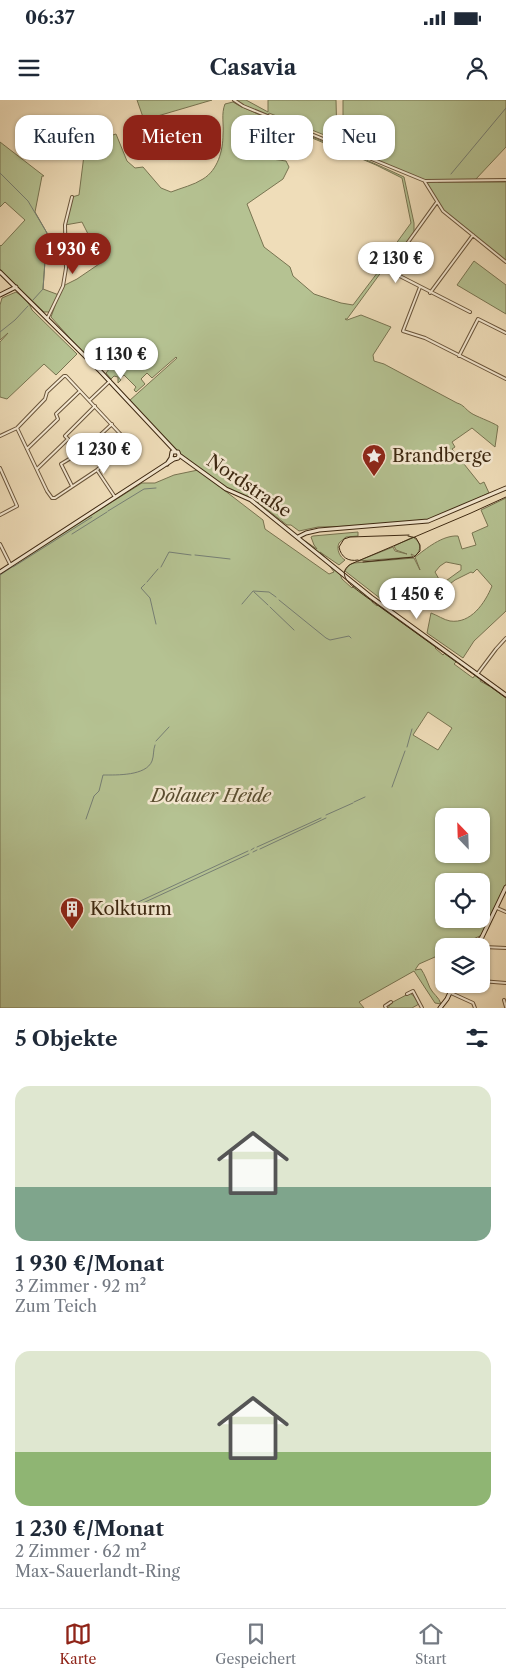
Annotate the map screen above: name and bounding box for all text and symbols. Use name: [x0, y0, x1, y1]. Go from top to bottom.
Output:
text: 06:37: [25, 6, 75, 29]
icon: menu: [15, 54, 43, 82]
text: Casavia: [210, 54, 296, 81]
icon: person: [463, 54, 491, 82]
chip: Kaufen: [15, 115, 113, 160]
chip: Mieten: [123, 115, 221, 160]
chip: Filter: [231, 115, 313, 160]
chip: Neu: [323, 115, 395, 160]
pin: 1 930 €: [27, 232, 119, 275]
text: 1 930 €: [46, 239, 100, 259]
pin: 2 130 €: [350, 242, 442, 284]
text: 2 130 €: [369, 248, 423, 268]
pin: 1 130 €: [75, 338, 167, 380]
text: 1 130 €: [95, 344, 147, 364]
pin: 1 230 €: [58, 432, 150, 475]
text: 1 230 €: [77, 439, 131, 459]
place icon: Brandberge: [361, 443, 387, 477]
place label: Brandberge: [392, 445, 492, 467]
street label: Nordstraße: [202, 450, 296, 522]
pin: 1 450 €: [371, 578, 463, 620]
text: 1 450 €: [390, 584, 444, 604]
park label: Dölauer Heide: [149, 785, 272, 807]
north arrow: [435, 808, 490, 862]
map controls: [435, 808, 490, 993]
button: locate: [435, 873, 490, 928]
building icon: Kolkturm: [59, 896, 85, 930]
place label: Kolkturm: [90, 898, 172, 920]
button: layers: [435, 938, 490, 993]
icon: filters: [463, 1024, 491, 1052]
text: 5 Objekte: [15, 1026, 118, 1051]
icon: home: [208, 1118, 298, 1208]
text: 1 930 €/Monat: [15, 1251, 164, 1276]
text: 3 Zimmer · 92 m²: [15, 1276, 146, 1296]
text: Zum Teich: [15, 1296, 97, 1316]
icon: home: [208, 1383, 298, 1473]
text: 1 230 €/Monat: [15, 1516, 164, 1541]
text: 2 Zimmer · 62 m²: [15, 1541, 147, 1561]
text: Max-Sauerlandt-Ring: [15, 1561, 180, 1581]
tab: Karte: [59, 1620, 96, 1668]
tab: Gespeichert: [215, 1620, 296, 1668]
tab: Start: [415, 1620, 447, 1668]

